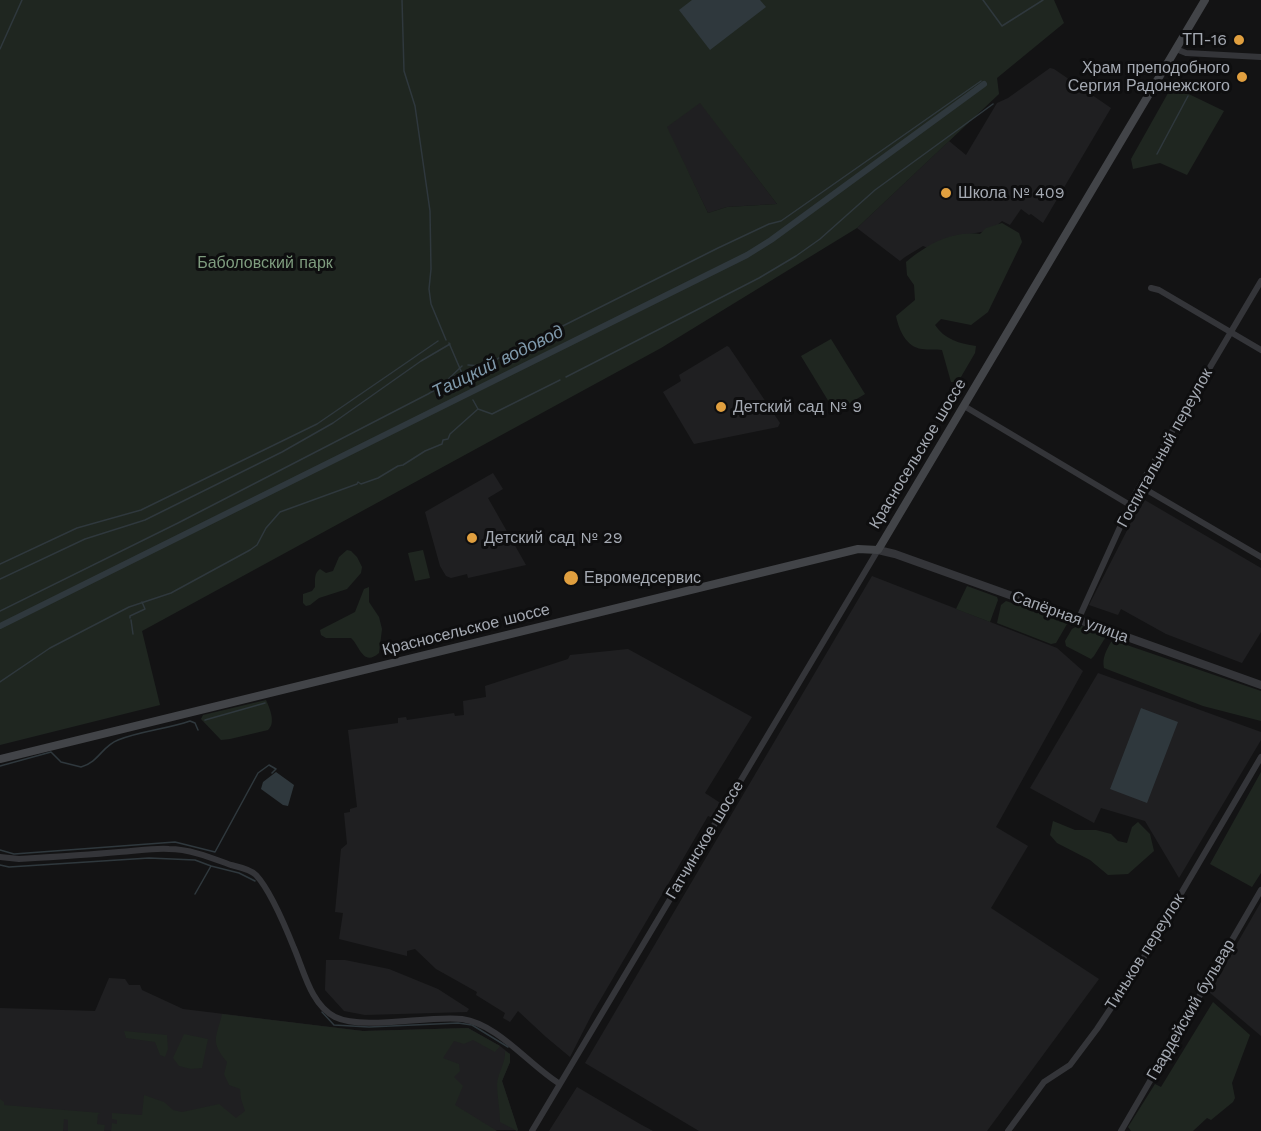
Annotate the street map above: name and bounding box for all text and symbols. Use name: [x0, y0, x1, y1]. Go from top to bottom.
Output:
place label: ТП-16: [1182, 30, 1227, 50]
marker: ТП-16: [1232, 33, 1246, 47]
place label: Храм преподобного Сергия Радонежского: [1068, 58, 1230, 96]
marker: Храм преподобного Сергия Радонежского: [1235, 70, 1249, 84]
place label: Школа № 409: [958, 183, 1065, 203]
marker: Школа № 409: [939, 186, 953, 200]
park label: Баболовский парк: [197, 253, 333, 273]
water label: Таицкий водовод: [429, 321, 567, 403]
street label: Госпитальный переулок: [1113, 365, 1217, 531]
street label: Красносельское шоссе: [865, 375, 971, 533]
place label: Детский сад № 9: [733, 397, 862, 417]
marker: Детский сад № 9: [714, 400, 728, 414]
place label: Детский сад № 29: [484, 528, 623, 548]
marker: Детский сад № 29: [465, 531, 479, 545]
place label: Евромедсервис: [584, 568, 701, 588]
marker: Евромедсервис: [562, 569, 580, 587]
street label: Сапёрная улица: [1009, 587, 1131, 647]
street label: Красносельское шоссе: [380, 600, 552, 660]
street label: Гатчинское шоссе: [662, 777, 748, 903]
street label: Тиньков переулок: [1101, 890, 1189, 1014]
street label: Гвардейский бульвар: [1143, 936, 1239, 1084]

